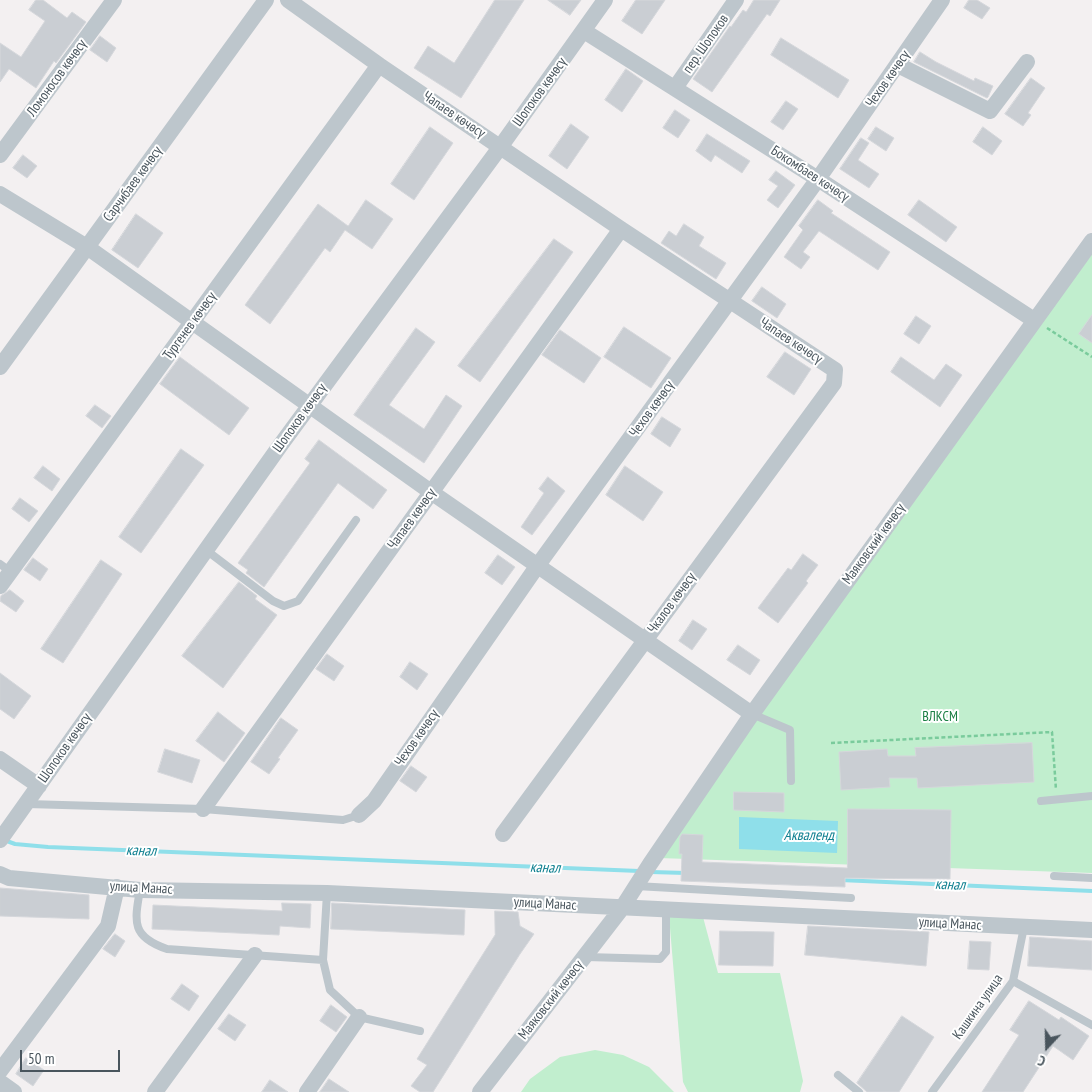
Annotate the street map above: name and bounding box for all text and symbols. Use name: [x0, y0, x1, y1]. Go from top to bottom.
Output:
street label: пер. Шопоков: [680, 11, 732, 77]
street label: Ломоносов көчөсү: [23, 36, 91, 120]
street label: Чехов көчөсү: [862, 47, 914, 111]
street label: Шопоков көчөсү: [509, 54, 571, 130]
street label: Чапаев көчөсү: [420, 88, 488, 142]
street label: Бокомбаев көчөсү: [768, 142, 852, 206]
street label: Сарчибаев көчөсү: [100, 143, 166, 225]
street label: Тургенев көчөсү: [160, 289, 220, 363]
street label: Чапаев көчөсү: [756, 314, 826, 368]
street label: Чехов көчөсү: [626, 377, 678, 441]
street label: Шопоков көчөсү: [269, 380, 331, 456]
street label: Чапаев көчөсү: [384, 485, 440, 553]
street label: Маяковский көчөсү: [839, 500, 909, 588]
street label: Чкалов көчөсү: [644, 569, 700, 637]
street label: Чехов көчөсү: [391, 706, 443, 770]
park label: ВЛКСМ: [922, 709, 958, 725]
street label: Шопоков көчөсү: [35, 710, 95, 786]
water label: Акваленд: [784, 827, 834, 845]
water label: канал: [125, 841, 157, 861]
water label: канал: [529, 858, 561, 878]
water label: канал: [934, 875, 966, 895]
street label: улица Манас: [109, 878, 173, 898]
street label: улица Манас: [513, 894, 577, 914]
street label: улица Манас: [918, 914, 982, 934]
street label: Маяковский көчөсү: [515, 957, 587, 1043]
street label: Кашкина улица: [949, 971, 1007, 1043]
north arrow: [1022, 1022, 1072, 1072]
scale bar: [22, 1040, 122, 1072]
text: 50 m: [28, 1049, 54, 1068]
text: С: [1035, 1051, 1048, 1071]

